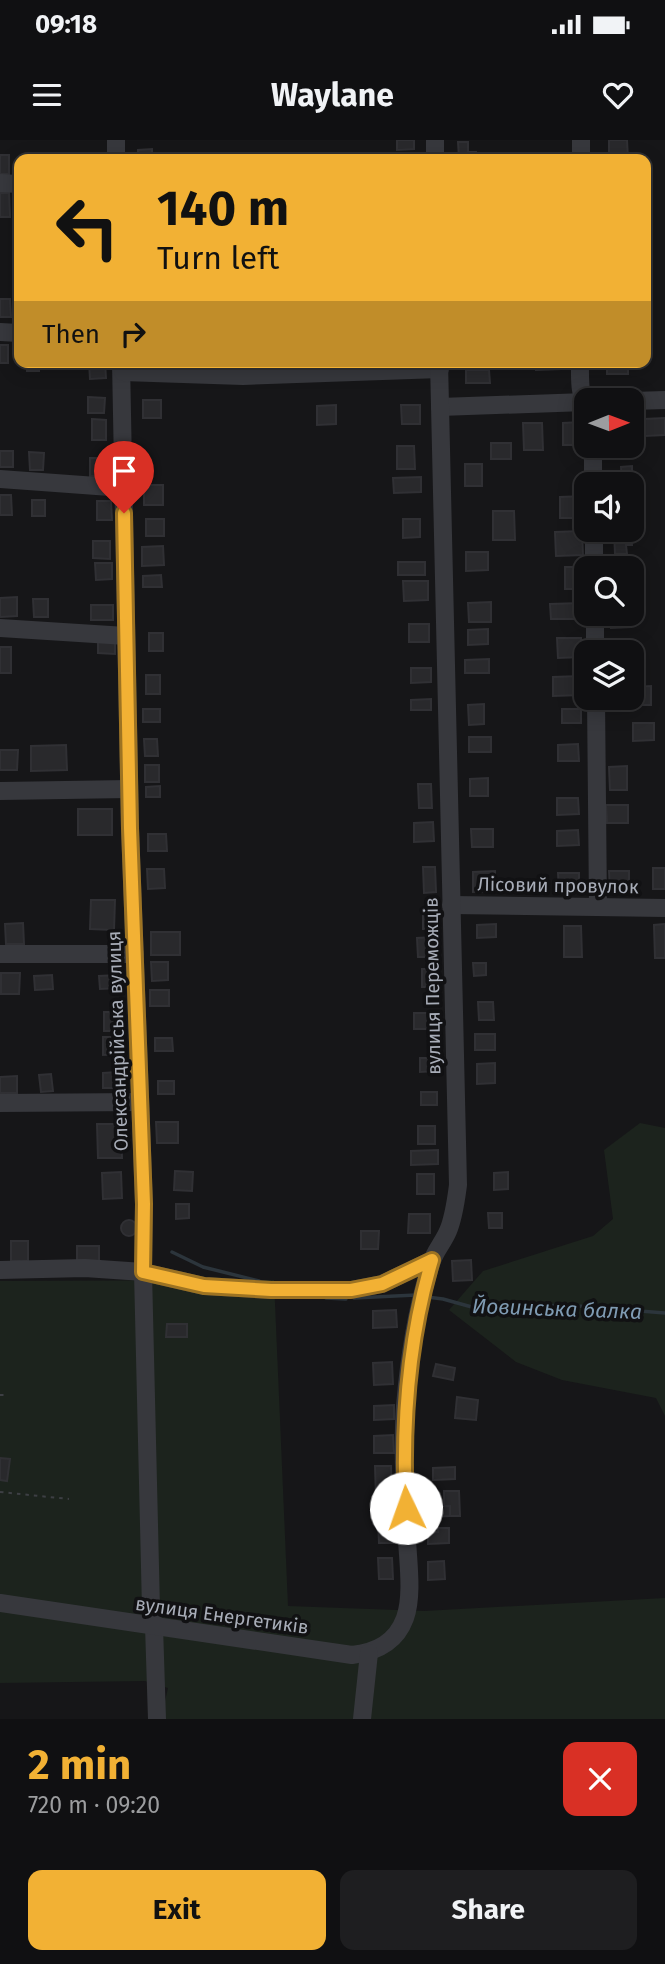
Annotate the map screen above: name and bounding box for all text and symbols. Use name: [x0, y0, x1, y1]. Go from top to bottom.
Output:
text: 09:18: [35, 9, 97, 40]
icon: menu: [28, 76, 66, 114]
text: Waylane: [271, 76, 394, 114]
icon: heart: [599, 76, 637, 114]
text: 140 m: [157, 179, 289, 238]
icon: left: [42, 182, 133, 273]
text: Turn left: [157, 239, 279, 277]
icon: right: [114, 315, 152, 353]
text: Then: [42, 319, 100, 350]
north arrow: [574, 388, 644, 458]
map controls: [574, 388, 644, 710]
pin: [94, 441, 154, 513]
icon: arrive: [105, 452, 143, 490]
button: sound: [574, 472, 644, 542]
button: search: [574, 556, 644, 626]
button: layers: [574, 640, 644, 710]
street label: Лісовий провулок: [477, 873, 639, 898]
street label: вулиця Переможців: [419, 897, 446, 1075]
street label: Олександрійська вулиця: [102, 930, 133, 1152]
water label: Йовинська балка: [472, 1293, 642, 1325]
position arrow: [369, 1471, 443, 1545]
street label: вулиця Енергетиків: [134, 1592, 310, 1639]
text: 2 min: [28, 1740, 131, 1790]
button: close: [563, 1742, 637, 1816]
text: 720 m · 09:20: [28, 1791, 160, 1819]
button: Exit: [28, 1870, 326, 1950]
button: Share: [340, 1870, 637, 1950]

